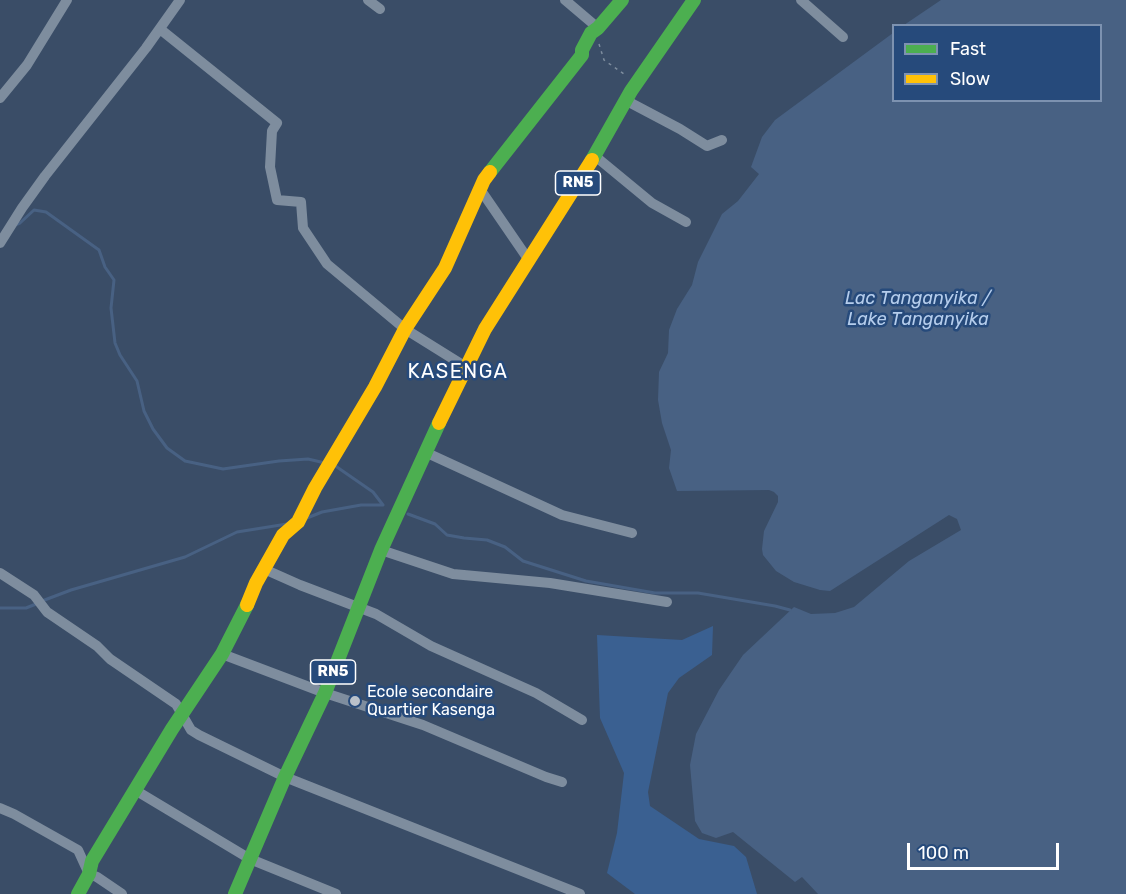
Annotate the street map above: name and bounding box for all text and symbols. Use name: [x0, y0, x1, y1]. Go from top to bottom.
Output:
legend: [892, 24, 1102, 102]
text: Fast: [950, 38, 986, 60]
text: Slow: [950, 68, 990, 90]
road number: RN5: [556, 171, 600, 195]
water label: Lac Tanganyika / Lake Tanganyika: [845, 288, 991, 330]
district label: KASENGA: [408, 360, 508, 384]
road number: RN5: [310, 660, 356, 684]
place label: Ecole secondaire Quartier Kasenga: [367, 682, 495, 720]
marker: Ecole secondaire Quartier Kasenga: [348, 694, 362, 708]
scale bar: [910, 831, 1062, 869]
text: 100 m: [918, 842, 969, 864]

